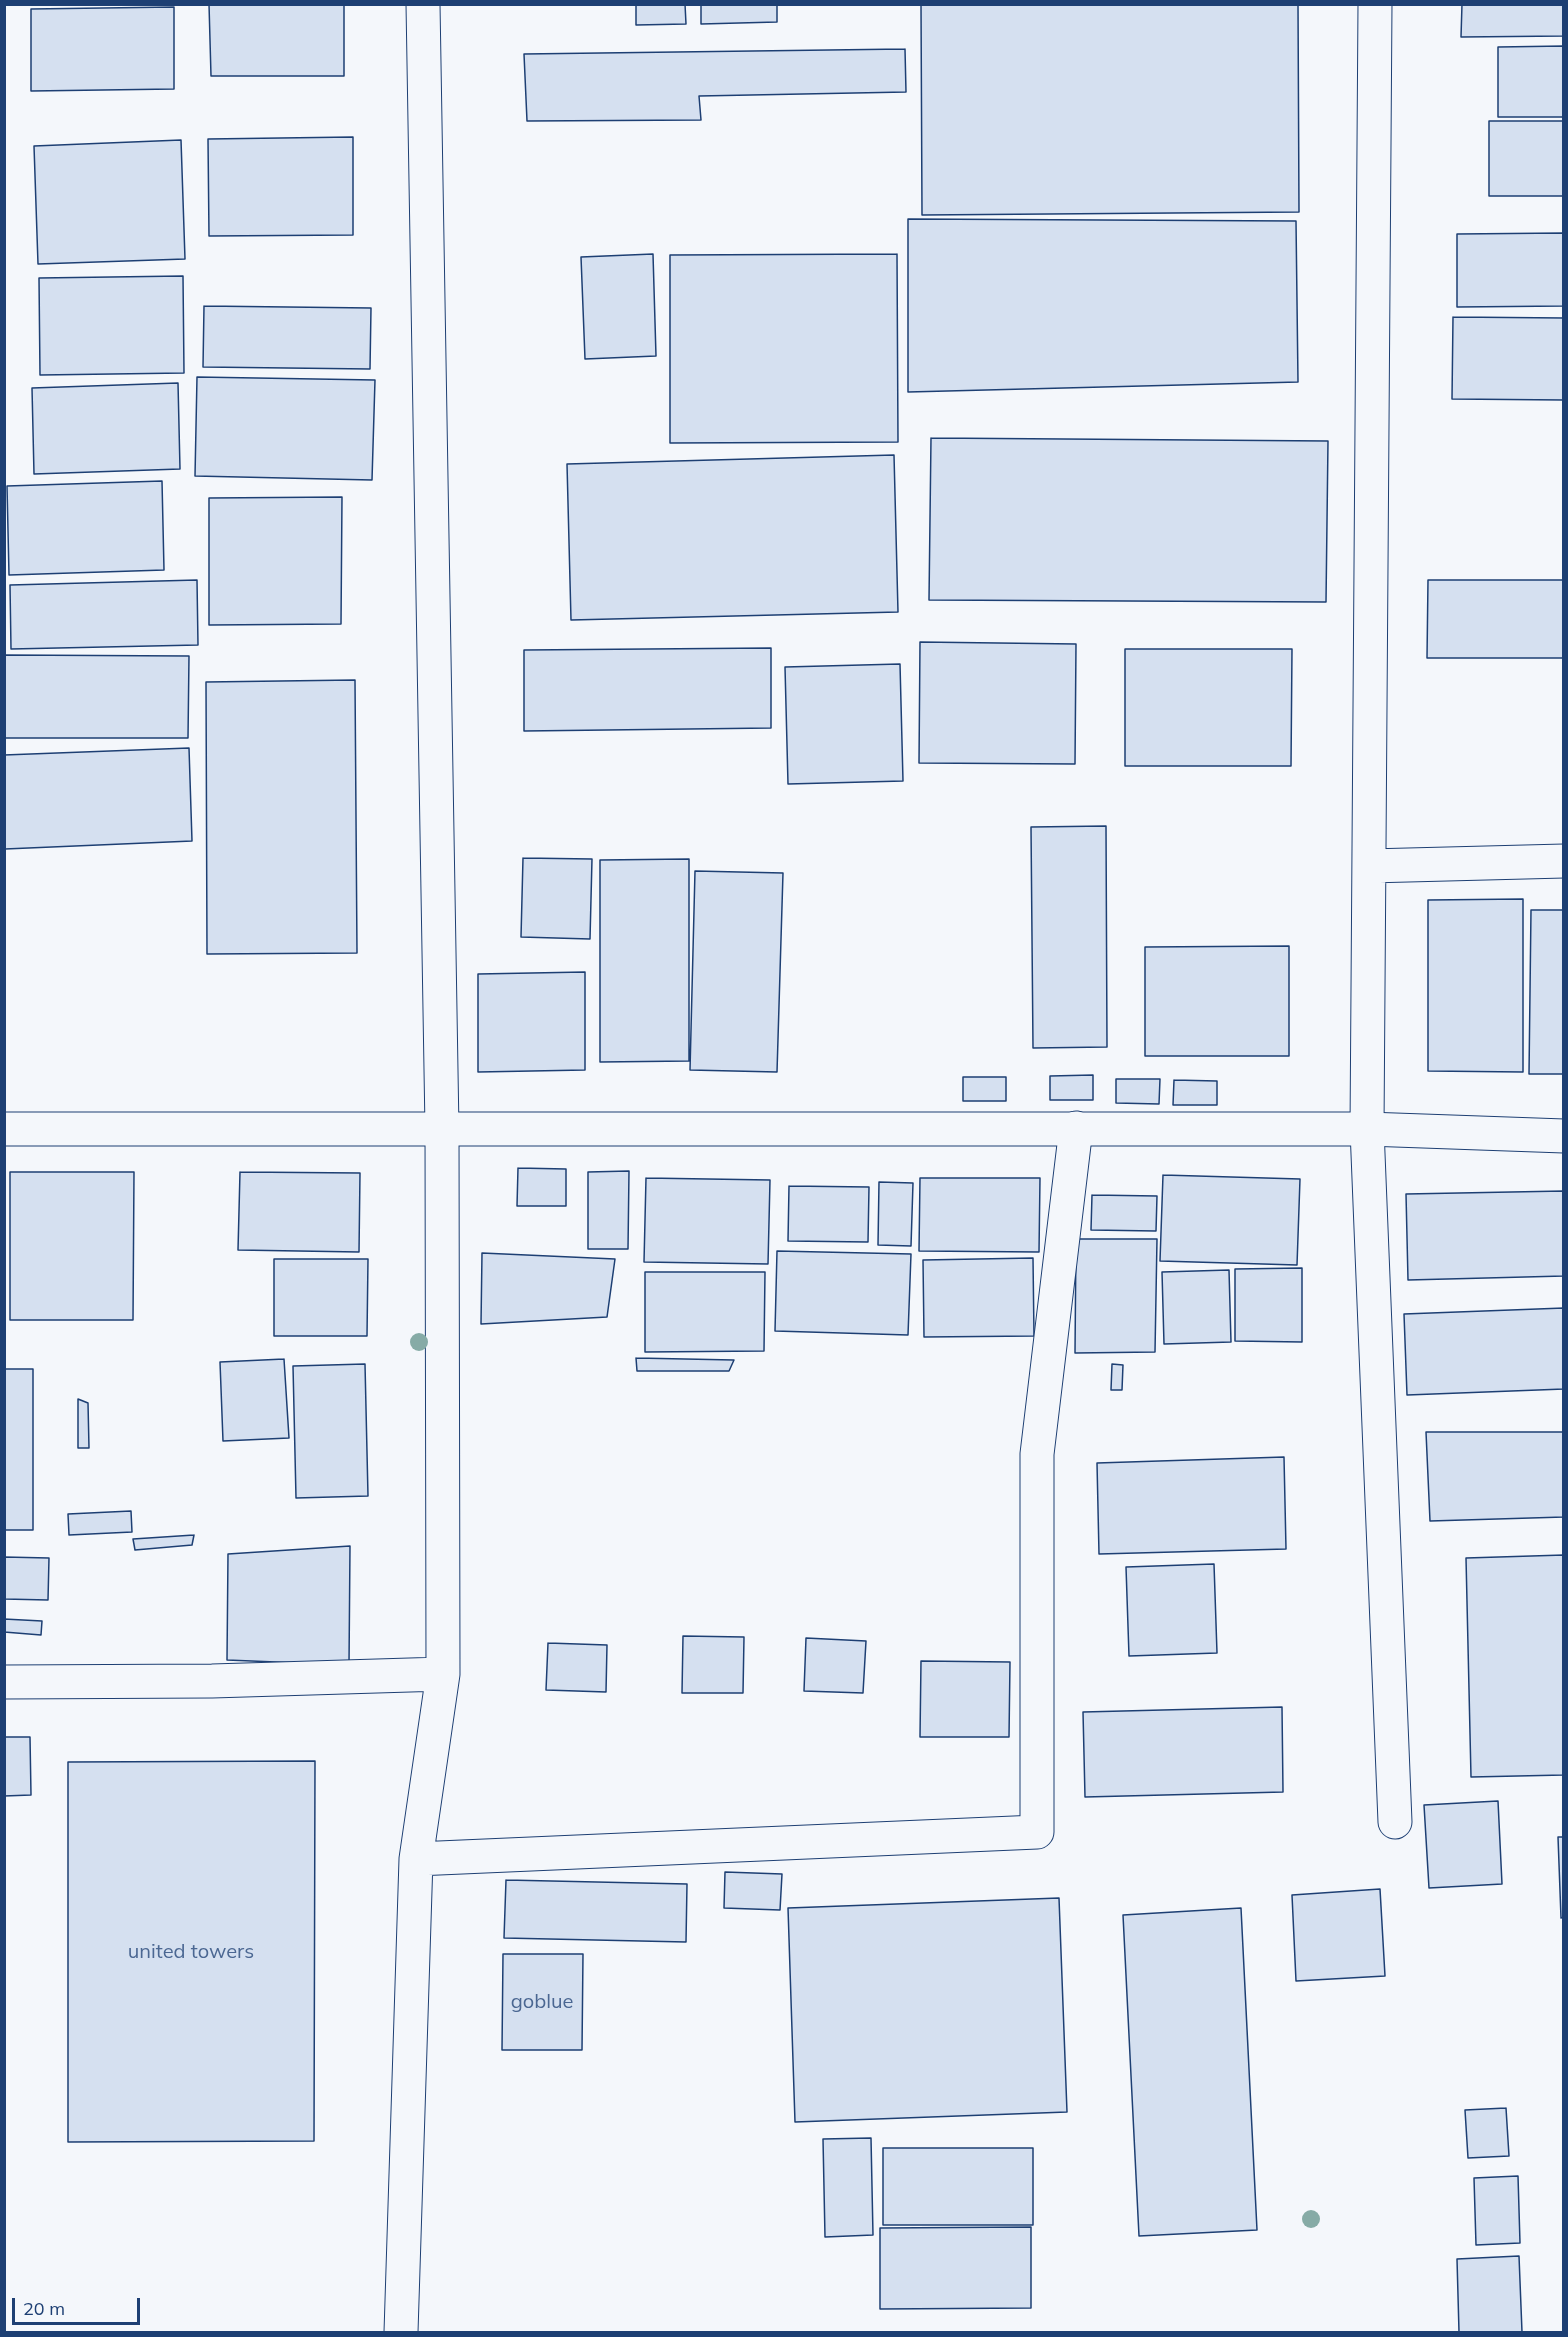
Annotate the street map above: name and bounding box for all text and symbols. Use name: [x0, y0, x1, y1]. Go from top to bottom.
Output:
house number: united towers: [128, 1940, 254, 1964]
house number: goblue: [511, 1990, 573, 2014]
scale bar: [15, 2286, 142, 2324]
text: 20 m: [23, 2297, 65, 2320]

